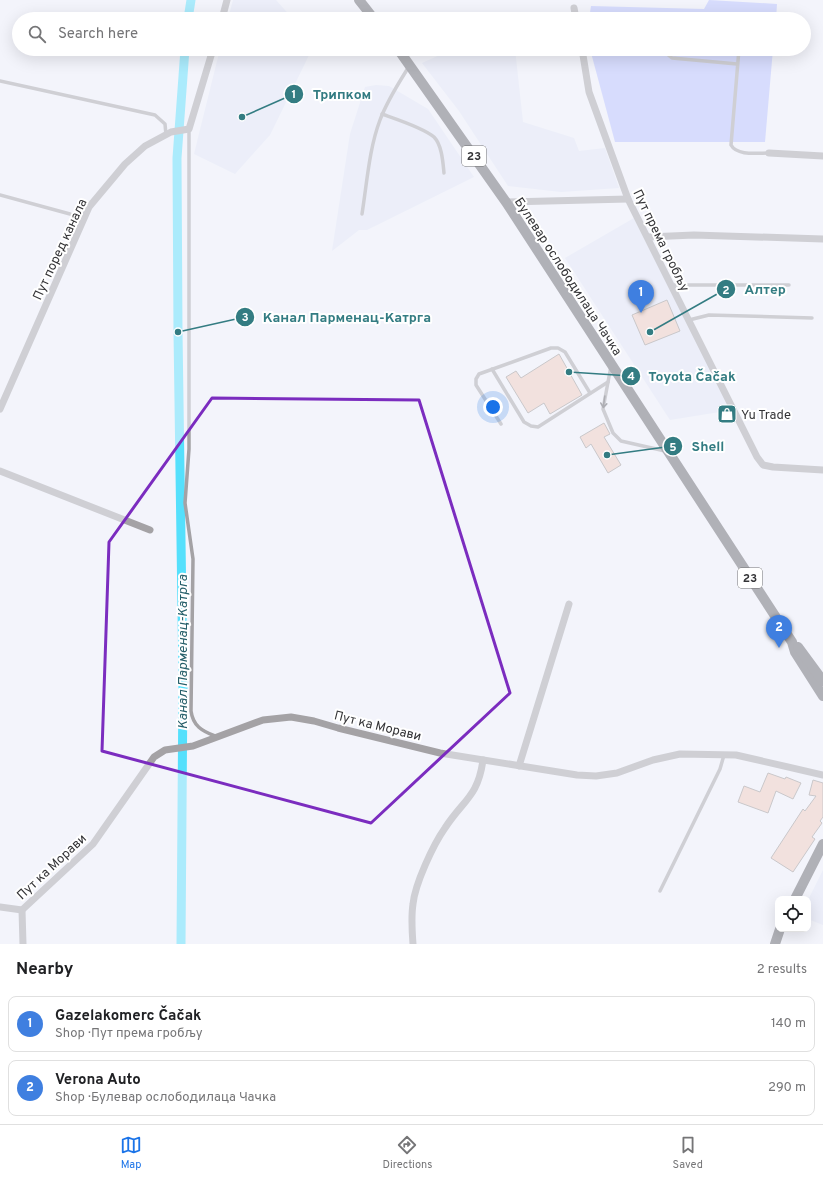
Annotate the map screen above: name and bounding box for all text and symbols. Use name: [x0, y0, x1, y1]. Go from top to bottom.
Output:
search box: [12, 12, 811, 56]
icon: search: [26, 23, 48, 45]
text: Search here: [58, 25, 138, 44]
callout: Трипком: [284, 81, 379, 107]
text: 1: [292, 87, 296, 103]
text: Трипком: [313, 87, 371, 104]
road number: 23: [462, 146, 486, 166]
street label: Пут према гробљу: [629, 187, 692, 295]
street label: Булевар ослободилаца Чачка: [510, 195, 624, 359]
street label: Пут поред канала: [30, 197, 91, 303]
callout: Алтер: [716, 276, 794, 302]
pin: 1: [628, 280, 654, 313]
text: Алтер: [744, 282, 786, 299]
text: 2: [722, 283, 730, 299]
callout: Канал Парменац-Катрга: [235, 304, 439, 330]
text: 3: [241, 310, 249, 326]
text: Канал Парменац-Катрга: [263, 310, 431, 327]
callout: Toyota Čačak: [621, 363, 744, 389]
text: Toyota Čačak: [648, 368, 736, 386]
text: 4: [627, 369, 635, 385]
one-way arrow: [600, 395, 608, 408]
your location: [483, 397, 503, 417]
shop icon: Yu Trade: [716, 403, 738, 425]
place label: Yu Trade: [741, 408, 791, 424]
callout: Shell: [663, 433, 732, 459]
text: Shell: [692, 439, 724, 456]
text: 5: [669, 440, 677, 456]
road number: 23: [738, 568, 762, 588]
water label: Канал Парменац-Катрга: [175, 574, 192, 729]
pin: 2: [766, 615, 792, 648]
street label: Пут ка Морави: [332, 708, 423, 746]
street label: Пут ка Морави: [14, 831, 91, 904]
map controls: [775, 896, 811, 932]
button: locate: [775, 896, 811, 932]
text: Nearby: [16, 959, 73, 981]
text: 2 results: [757, 962, 807, 978]
text: Gazelakomerc Čačak: [55, 1007, 201, 1026]
text: 1: [27, 1016, 33, 1032]
text: 140 m: [771, 1016, 806, 1032]
text: Shop · Пут према гробљу: [55, 1026, 203, 1042]
text: Verona Auto: [55, 1071, 141, 1090]
text: 2: [26, 1080, 34, 1096]
text: 290 m: [768, 1080, 806, 1096]
text: Shop · Булевар ослободилаца Чачка: [55, 1090, 276, 1106]
tab: Map: [120, 1134, 142, 1172]
tab: Directions: [382, 1134, 432, 1172]
tab: Saved: [673, 1134, 703, 1172]

